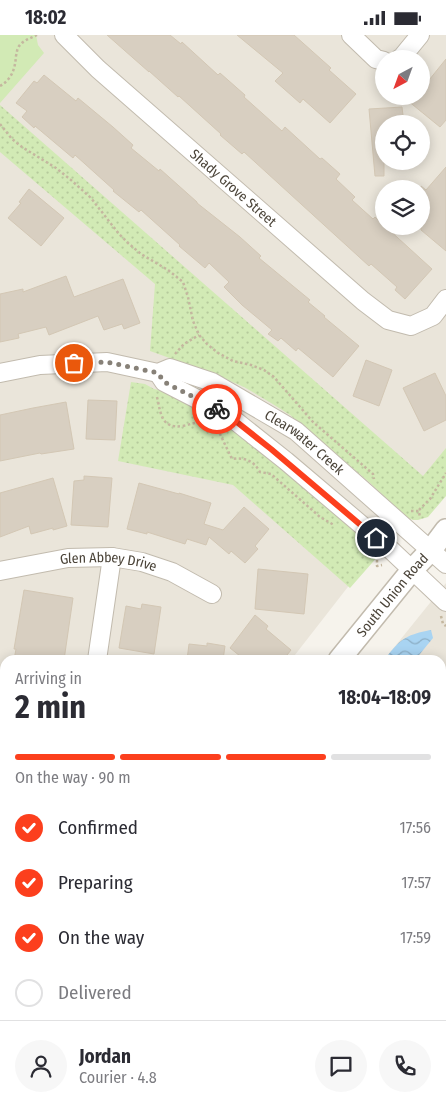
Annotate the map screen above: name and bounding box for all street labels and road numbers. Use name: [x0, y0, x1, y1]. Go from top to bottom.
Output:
street label: Shady Grove Street: [187, 145, 280, 230]
street label: Clearwater Creek: [262, 406, 348, 479]
street label: Glen Abbey Drive: [58, 549, 159, 575]
street label: South Union Road: [353, 550, 432, 640]

